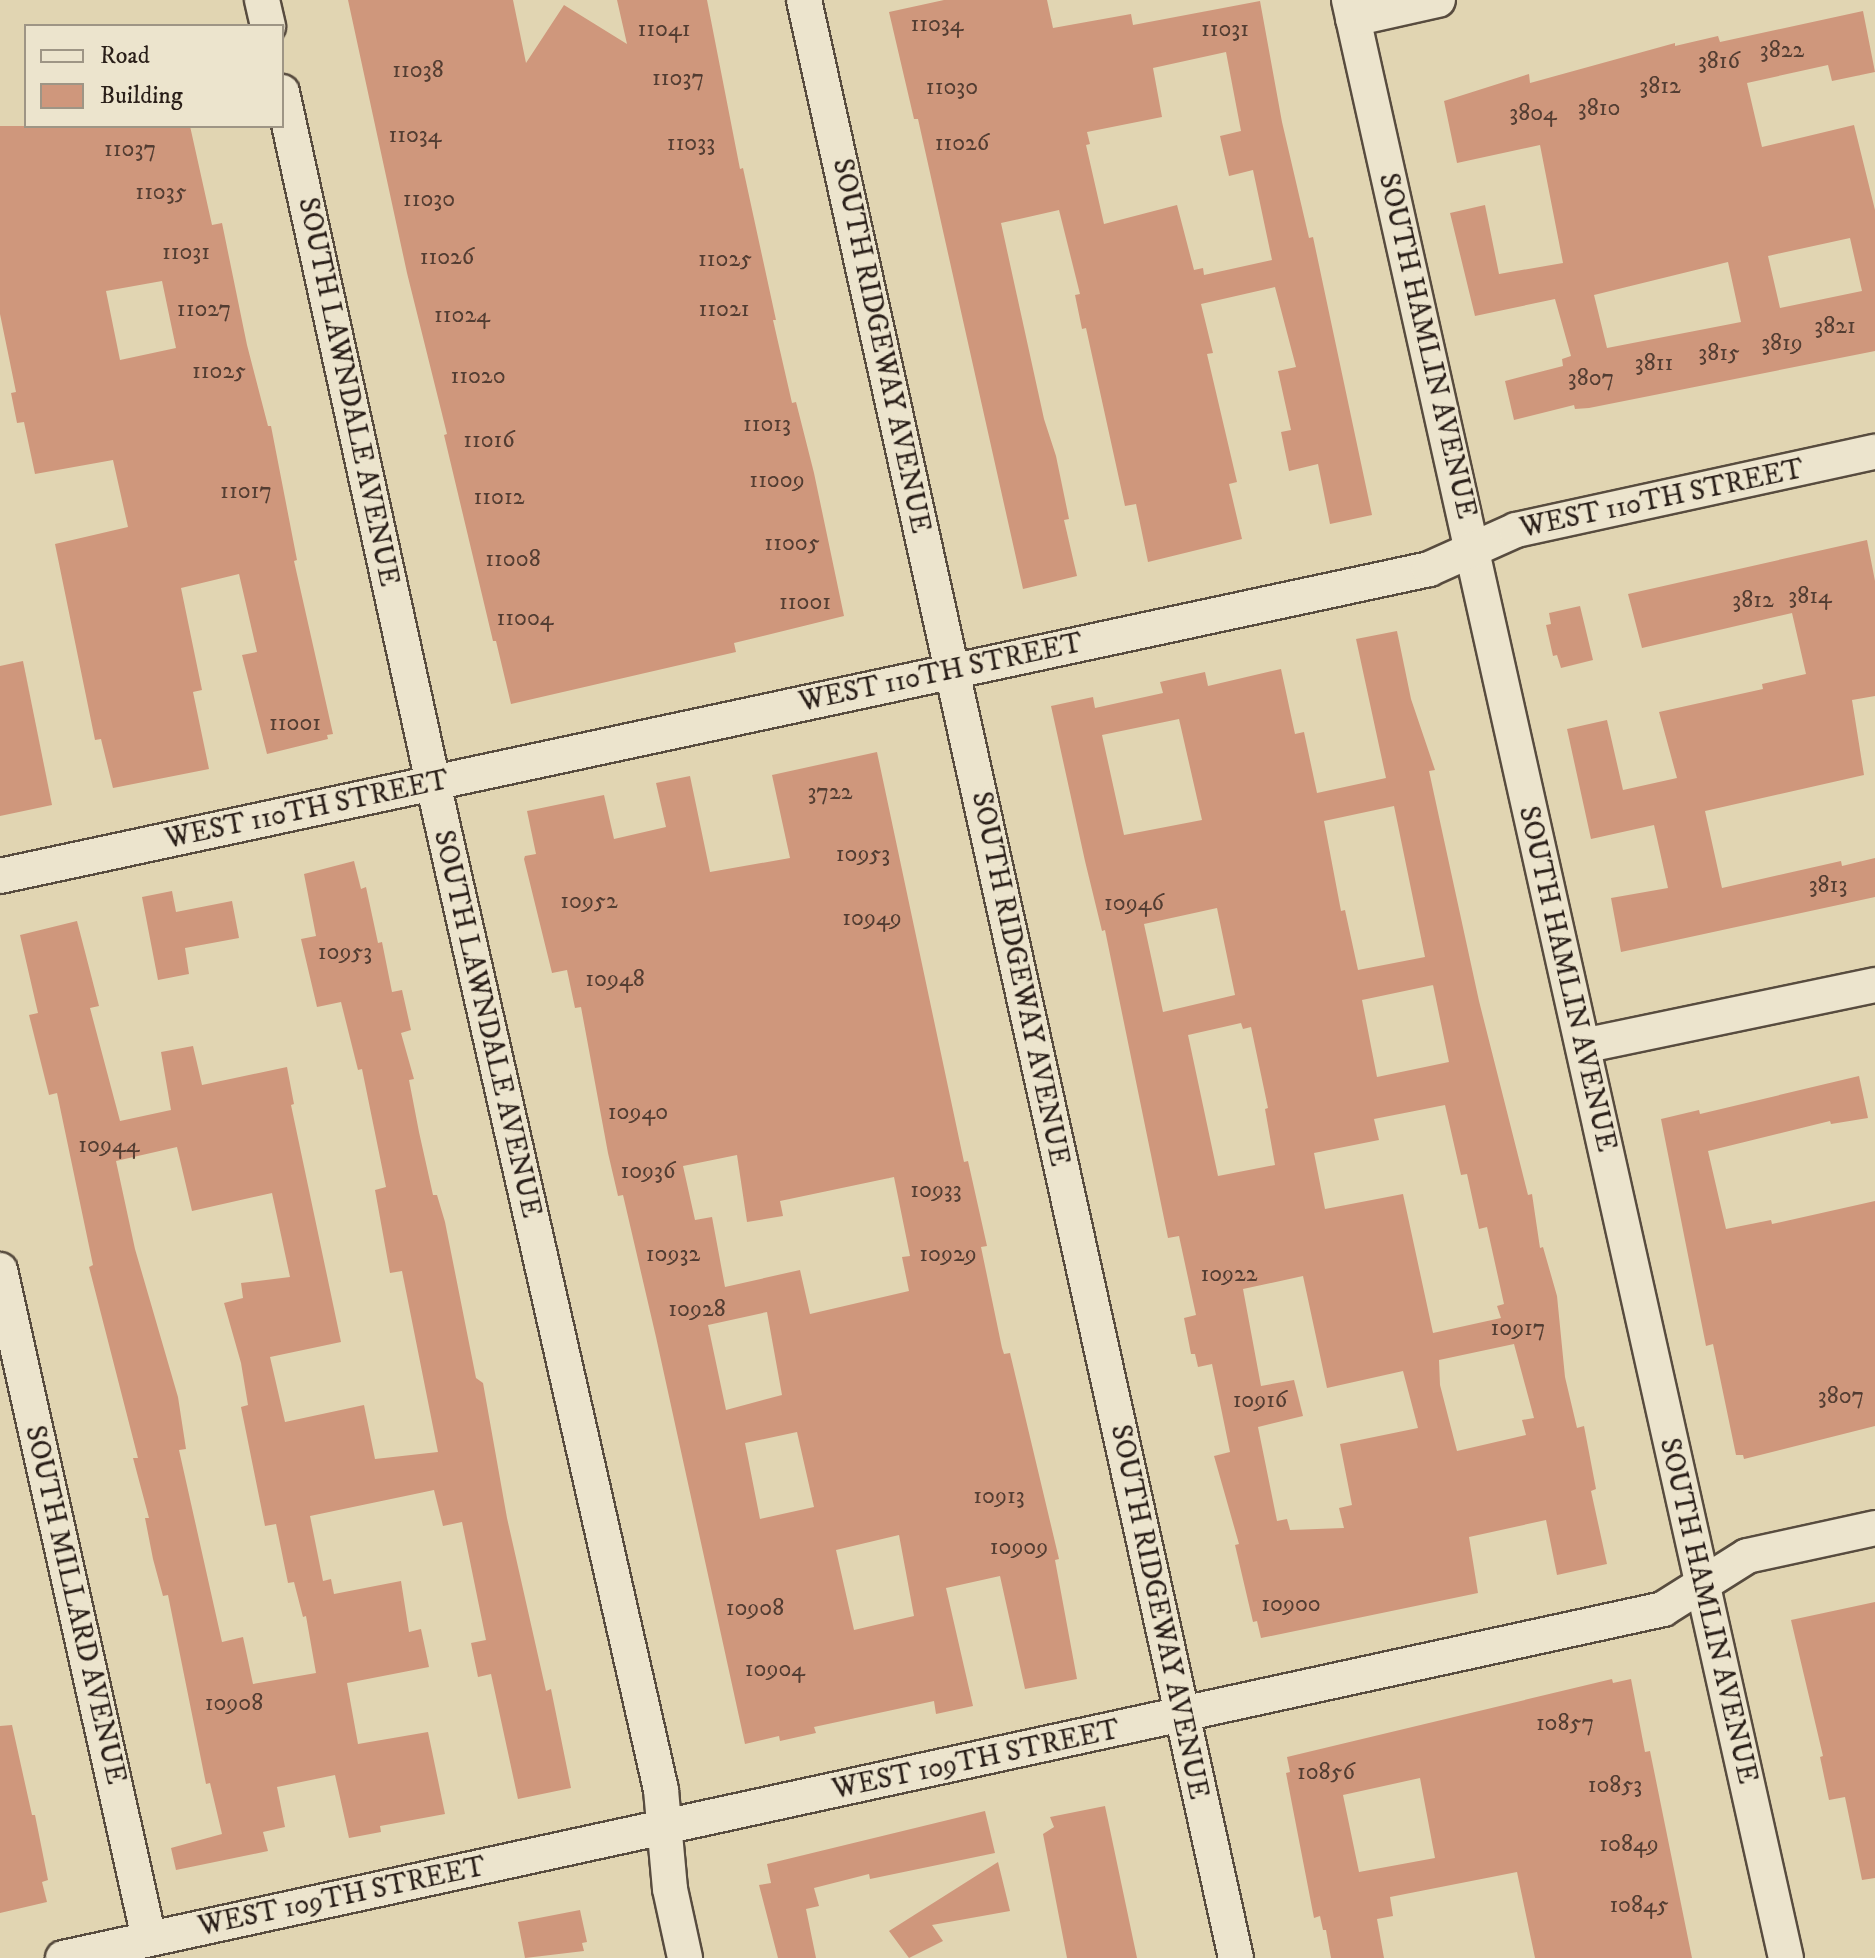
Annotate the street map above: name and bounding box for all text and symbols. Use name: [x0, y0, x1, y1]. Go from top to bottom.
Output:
house number: 11034: [910, 11, 964, 39]
house number: 11041: [637, 16, 691, 44]
house number: 11031: [1201, 16, 1249, 44]
legend: [24, 24, 284, 128]
house number: 3822: [1760, 37, 1804, 65]
text: Road: [100, 41, 150, 71]
house number: 3816: [1698, 48, 1740, 76]
house number: 11038: [392, 57, 444, 85]
house number: 11037: [652, 65, 704, 93]
house number: 3812: [1639, 73, 1681, 101]
house number: 11030: [926, 74, 978, 102]
text: Building: [100, 81, 183, 111]
house number: 3810: [1578, 95, 1620, 123]
house number: 3804: [1509, 100, 1557, 128]
house number: 11034: [388, 122, 442, 150]
house number: 11033: [667, 130, 715, 158]
house number: 11026: [935, 130, 989, 158]
house number: 11037: [104, 136, 156, 164]
street label: SOUTH RIDGEWAY AVENUE: [825, 156, 937, 536]
street label: SOUTH HAMLIN AVENUE: [1371, 170, 1483, 522]
house number: 11035: [135, 179, 187, 207]
house number: 11030: [403, 186, 455, 214]
street label: SOUTH LAWNDALE AVENUE: [290, 195, 406, 589]
house number: 11031: [162, 239, 210, 267]
house number: 11026: [420, 244, 474, 272]
house number: 11025: [698, 246, 752, 274]
house number: 11027: [177, 296, 231, 324]
house number: 11021: [698, 296, 750, 324]
house number: 11024: [434, 302, 490, 330]
house number: 3821: [1814, 313, 1856, 341]
house number: 3819: [1761, 330, 1803, 358]
house number: 3815: [1698, 340, 1740, 368]
house number: 3811: [1635, 350, 1673, 378]
house number: 11025: [192, 358, 246, 386]
house number: 11020: [450, 363, 506, 391]
house number: 3807: [1568, 365, 1614, 393]
house number: 11013: [743, 411, 791, 439]
house number: 11016: [463, 427, 515, 455]
street label: WEST 110TH STREET: [1517, 453, 1807, 545]
house number: 11009: [749, 467, 805, 495]
house number: 11017: [220, 478, 272, 506]
house number: 11012: [474, 484, 524, 512]
house number: 11005: [764, 530, 820, 558]
house number: 11008: [485, 546, 541, 574]
house number: 3814: [1788, 583, 1832, 611]
house number: 3812: [1732, 587, 1774, 615]
house number: 11001: [779, 589, 831, 617]
house number: 11004: [496, 605, 554, 633]
street label: WEST 110TH STREET: [796, 627, 1086, 719]
house number: 11001: [269, 710, 321, 738]
street label: WEST 110TH STREET: [162, 764, 452, 856]
house number: 3722: [807, 779, 853, 807]
street label: SOUTH RIDGEWAY AVENUE: [964, 789, 1076, 1169]
street label: SOUTH HAMLIN AVENUE: [1511, 803, 1623, 1155]
street label: SOUTH LAWNDALE AVENUE: [426, 827, 548, 1221]
house number: 10953: [836, 841, 890, 869]
house number: 3813: [1809, 872, 1847, 900]
house number: 10952: [560, 888, 618, 916]
house number: 10946: [1104, 890, 1164, 918]
house number: 10949: [842, 905, 902, 933]
house number: 10953: [318, 939, 372, 967]
house number: 10948: [585, 966, 645, 994]
house number: 10940: [608, 1099, 668, 1127]
house number: 10944: [78, 1132, 140, 1160]
house number: 10936: [620, 1158, 676, 1186]
house number: 10933: [910, 1177, 962, 1205]
house number: 10932: [646, 1241, 700, 1269]
house number: 10929: [919, 1241, 977, 1269]
house number: 10922: [1200, 1261, 1258, 1289]
house number: 10928: [668, 1296, 726, 1324]
house number: 10917: [1491, 1315, 1545, 1343]
house number: 3807: [1818, 1383, 1864, 1411]
house number: 10916: [1233, 1387, 1287, 1415]
street label: SOUTH MILLARD AVENUE: [17, 1422, 133, 1788]
street label: SOUTH RIDGEWAY AVENUE: [1103, 1422, 1215, 1802]
street label: SOUTH HAMLIN AVENUE: [1652, 1435, 1764, 1787]
house number: 10913: [973, 1483, 1025, 1511]
house number: 10909: [990, 1534, 1048, 1562]
house number: 10900: [1261, 1591, 1321, 1619]
house number: 10908: [726, 1595, 784, 1623]
house number: 10904: [745, 1656, 805, 1684]
house number: 10908: [205, 1690, 263, 1718]
house number: 10857: [1536, 1710, 1594, 1738]
street label: WEST 109TH STREET: [829, 1713, 1123, 1807]
house number: 10856: [1297, 1759, 1355, 1787]
house number: 10853: [1588, 1772, 1642, 1800]
house number: 10849: [1599, 1831, 1659, 1859]
street label: WEST 109TH STREET: [195, 1850, 489, 1944]
house number: 10845: [1609, 1892, 1669, 1920]

